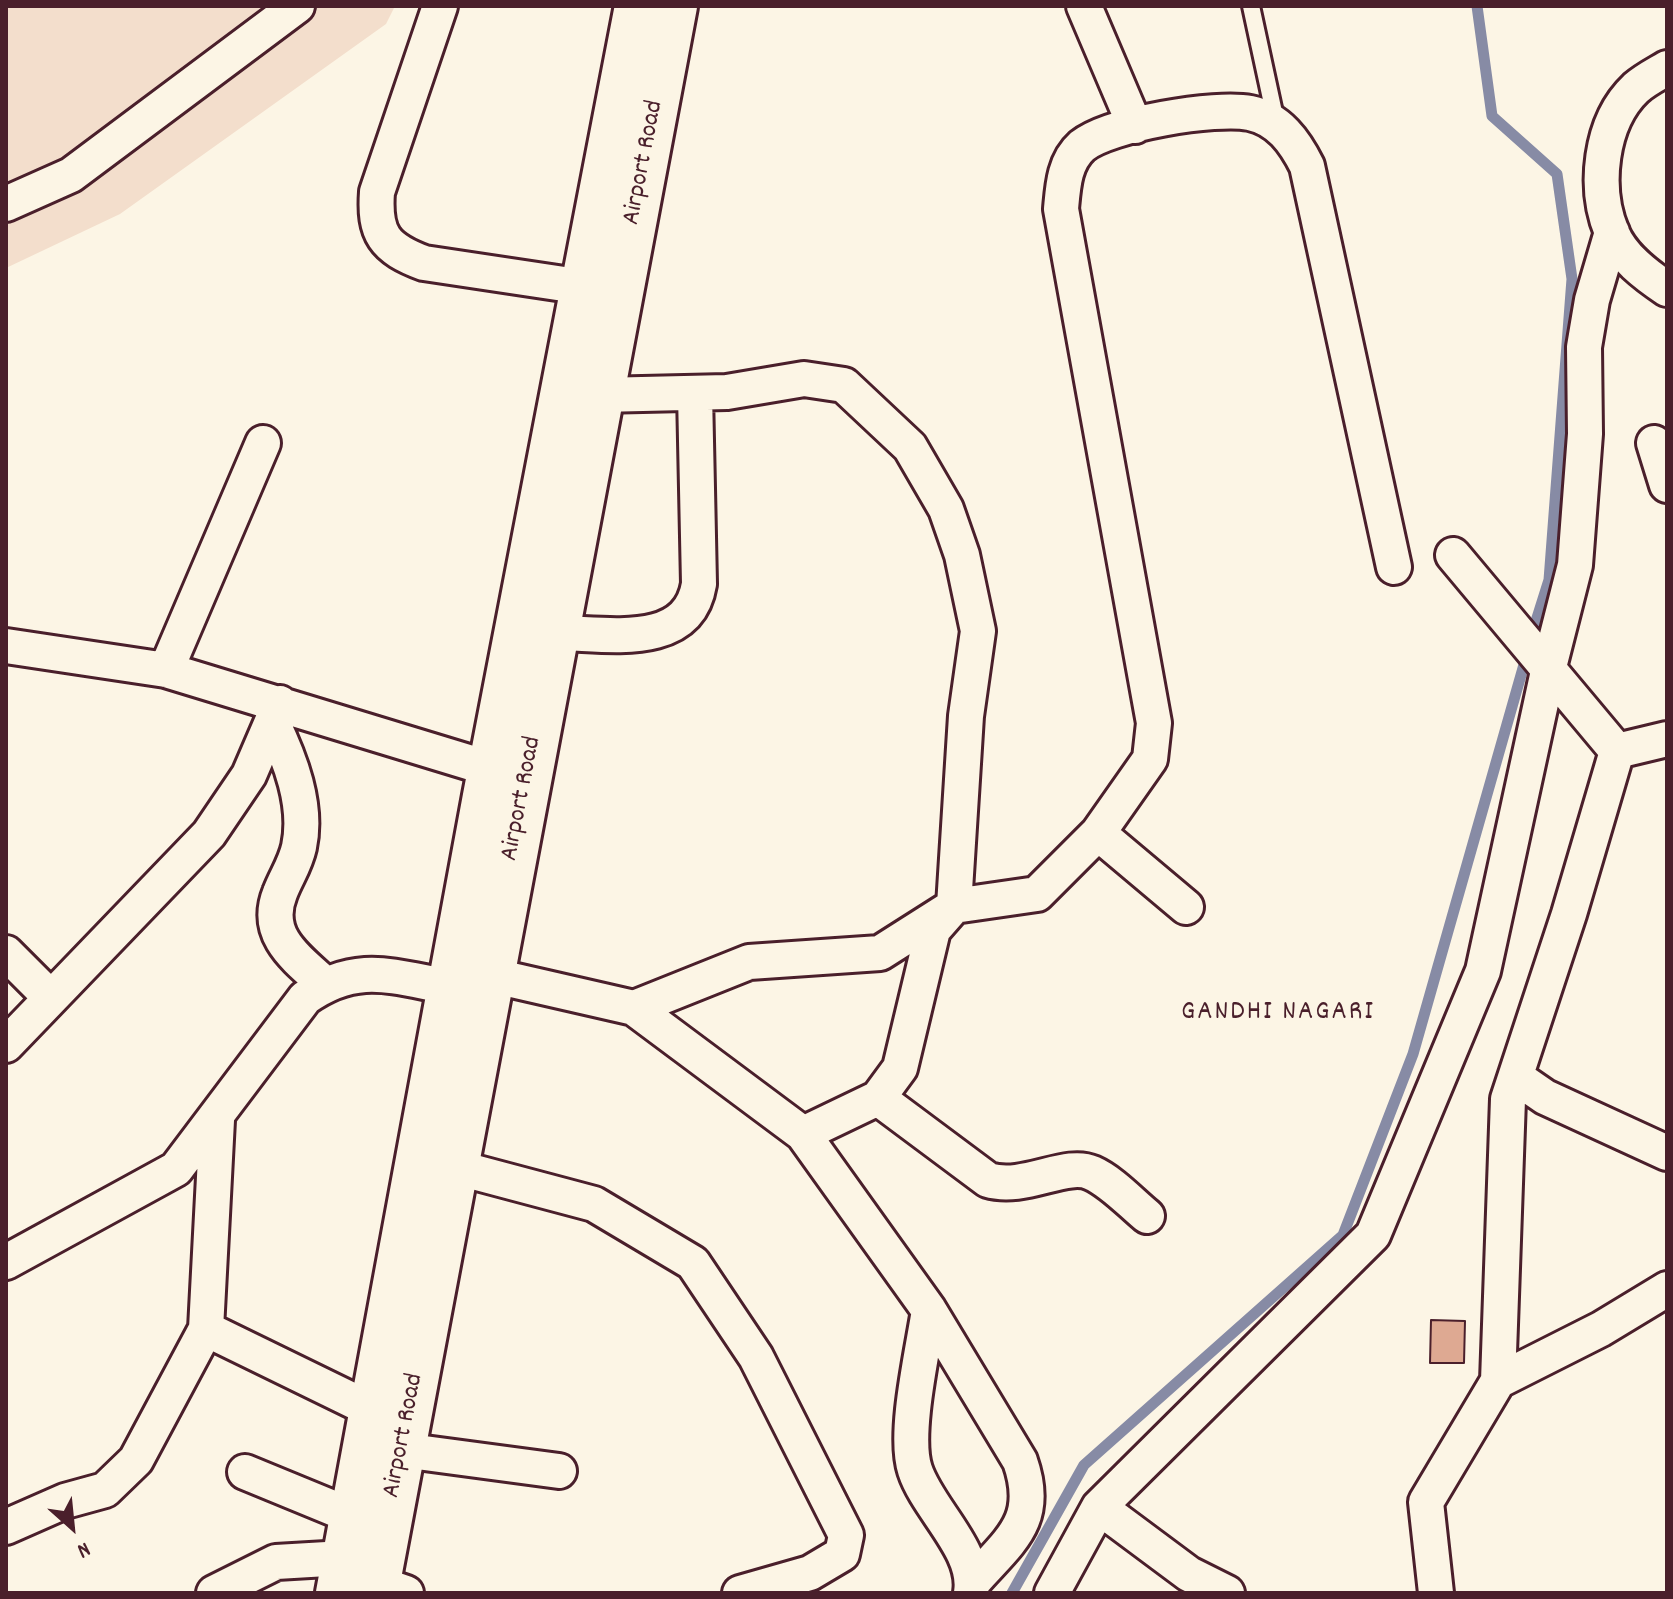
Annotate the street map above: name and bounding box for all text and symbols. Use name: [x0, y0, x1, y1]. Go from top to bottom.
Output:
street label: Airport Road: [618, 98, 672, 228]
street label: Airport Road: [496, 734, 550, 864]
district label: GANDHI NAGARI: [1181, 997, 1375, 1031]
street label: Airport Road: [378, 1371, 432, 1501]
north arrow: [32, 1487, 112, 1567]
text: N: [71, 1533, 95, 1565]

